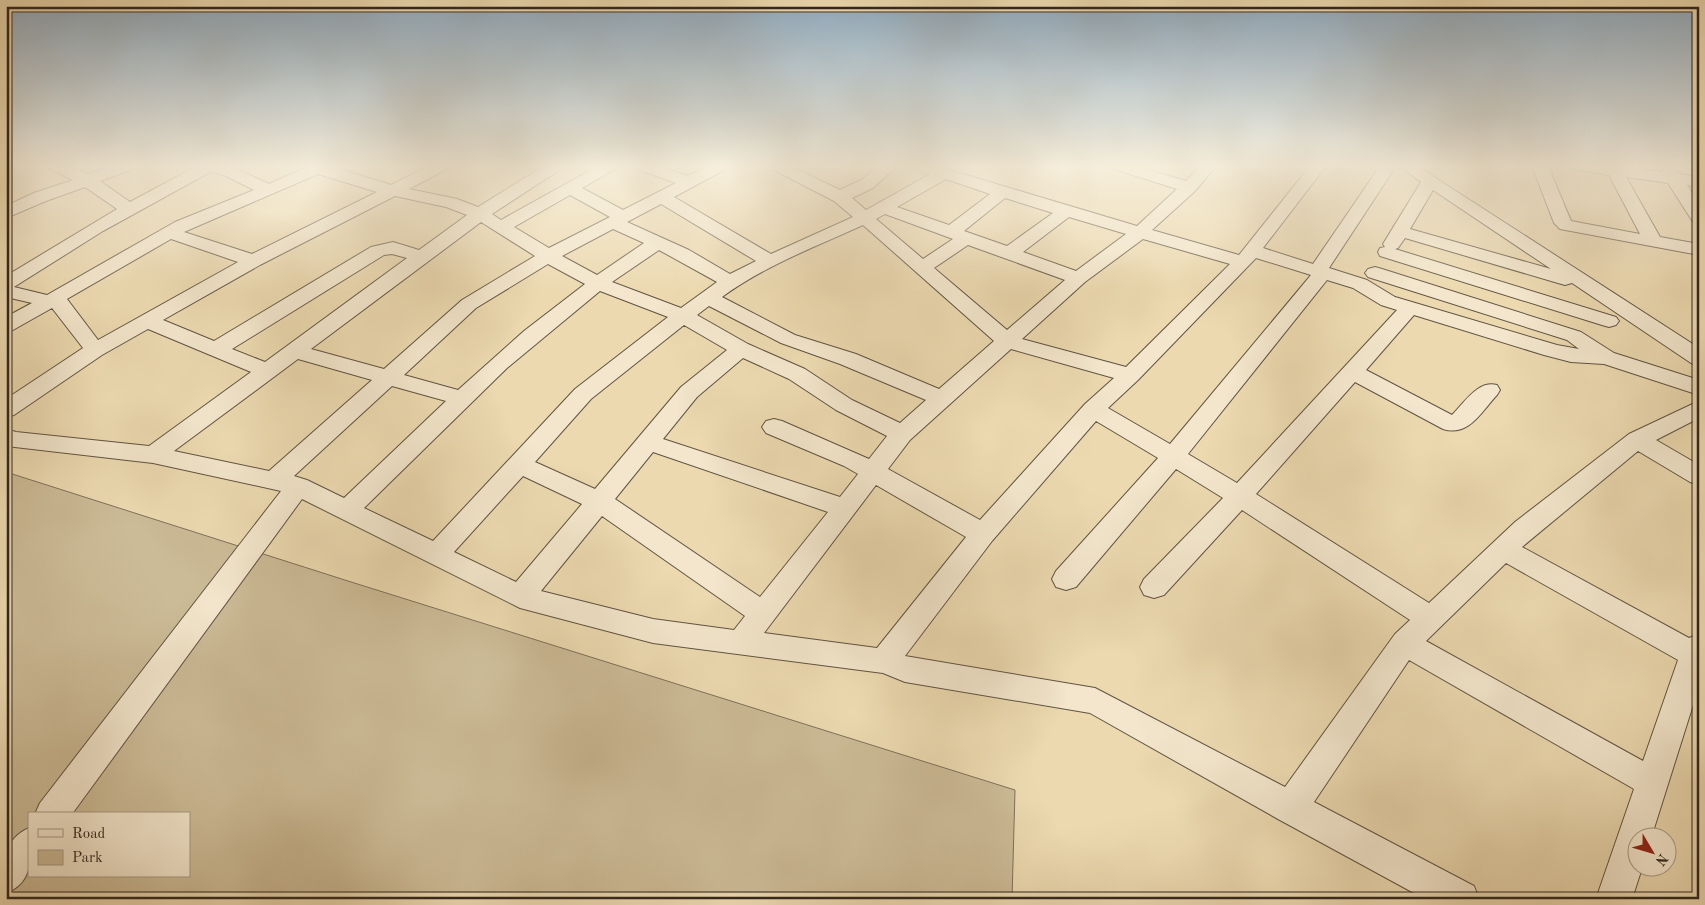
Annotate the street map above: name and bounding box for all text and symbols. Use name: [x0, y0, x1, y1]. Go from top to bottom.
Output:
legend: [28, 812, 190, 878]
text: Road: [72, 827, 106, 842]
north arrow: [1628, 828, 1678, 878]
text: Park: [72, 851, 103, 866]
text: N: [1652, 851, 1670, 868]

